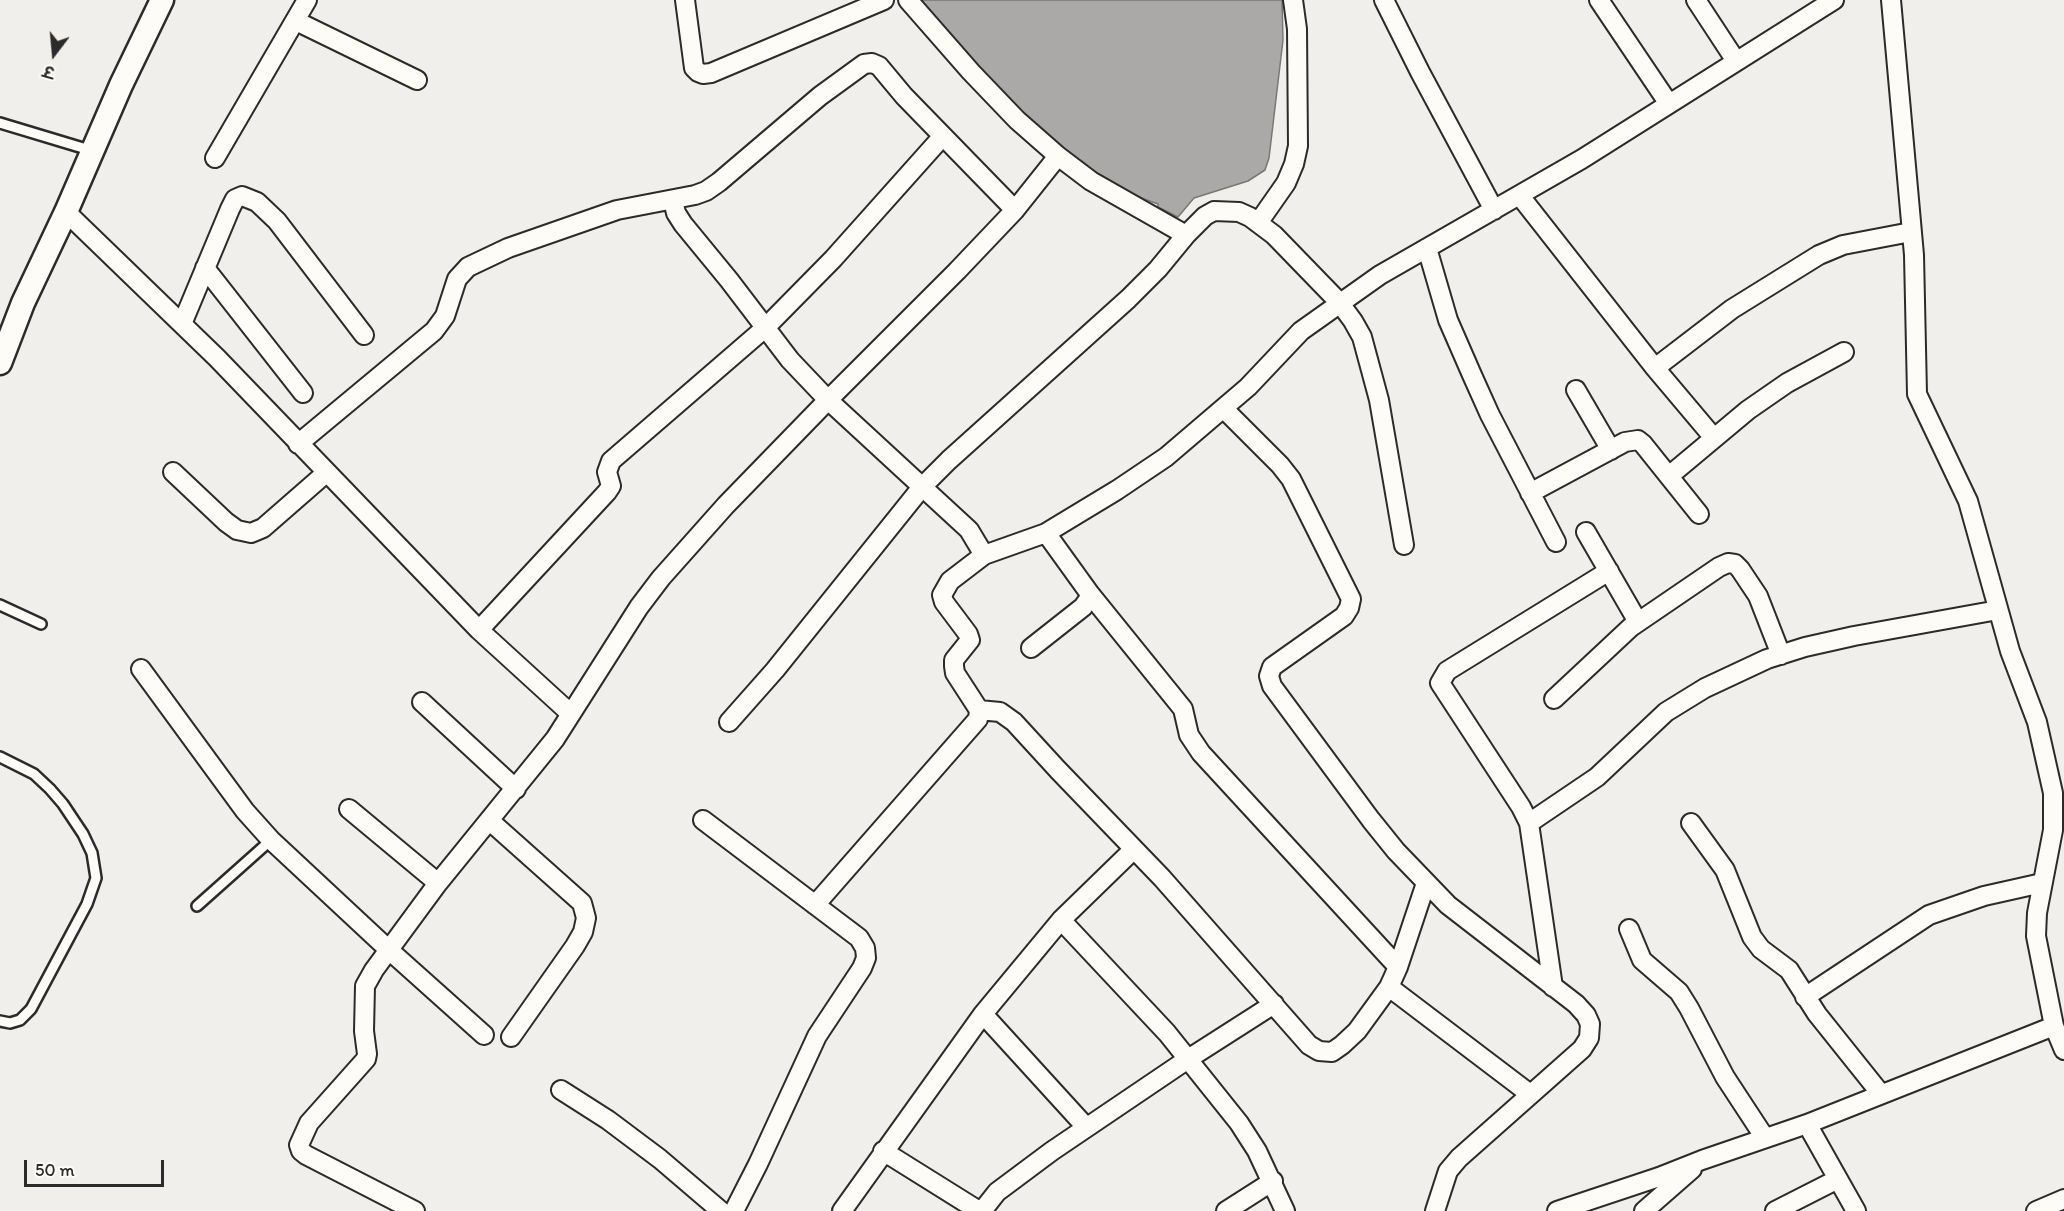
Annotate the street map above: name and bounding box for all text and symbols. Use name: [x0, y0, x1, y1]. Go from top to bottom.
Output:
north arrow: [24, 24, 84, 84]
text: उ: [41, 61, 57, 82]
scale bar: [27, 1148, 166, 1186]
text: 50 m: [35, 1159, 75, 1181]

